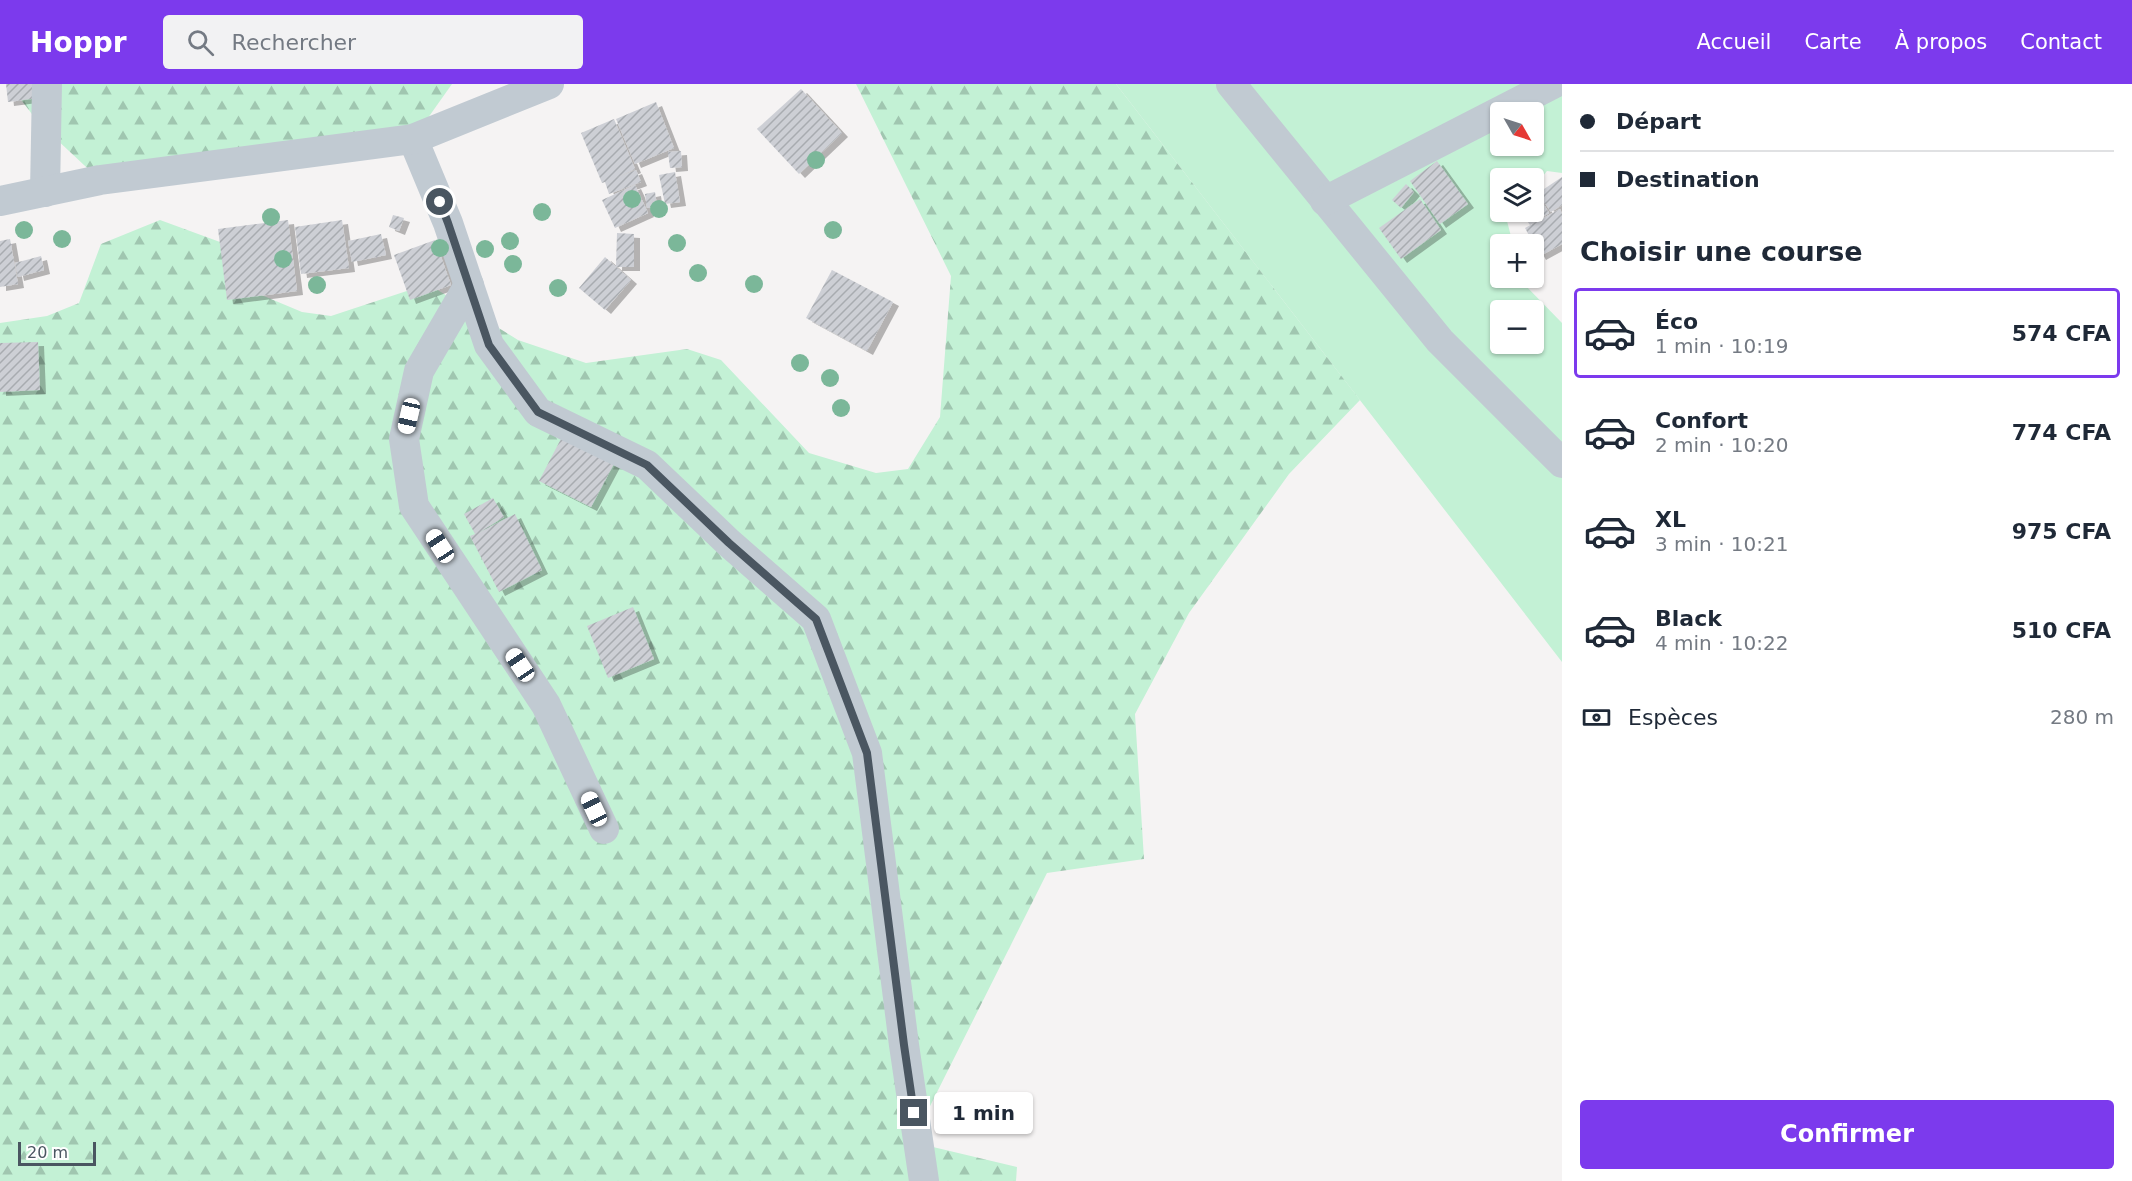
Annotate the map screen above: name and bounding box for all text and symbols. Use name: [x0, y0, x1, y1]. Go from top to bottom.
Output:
search box: [163, 15, 583, 69]
text: Hoppr: [30, 26, 127, 59]
icon: search: [184, 26, 217, 59]
text: Rechercher: [232, 30, 356, 55]
text: Accueil: [1696, 30, 1771, 54]
text: Carte: [1804, 30, 1862, 54]
text: À propos: [1895, 30, 1987, 54]
text: Contact: [2020, 30, 2102, 54]
north arrow: [1490, 102, 1544, 156]
map controls: [1490, 102, 1544, 354]
text: Départ: [1616, 109, 1701, 134]
text: Destination: [1616, 167, 1760, 192]
button: layers: [1490, 168, 1544, 222]
route start: [426, 188, 453, 215]
button: +: [1490, 234, 1544, 288]
text: Choisir une course: [1580, 236, 1863, 267]
button: −: [1490, 300, 1544, 354]
icon: car: [1583, 306, 1637, 360]
text: Éco: [1655, 309, 1698, 334]
text: 574 CFA: [2012, 321, 2111, 346]
text: 1 min · 10:19: [1655, 334, 1789, 358]
car: [396, 396, 422, 436]
icon: car: [1583, 405, 1637, 459]
text: Confort: [1655, 408, 1748, 433]
text: 774 CFA: [2012, 420, 2111, 445]
text: 2 min · 10:20: [1655, 433, 1789, 457]
icon: car: [1583, 504, 1637, 558]
text: XL: [1655, 507, 1686, 532]
text: 975 CFA: [2012, 519, 2111, 544]
car: [423, 526, 457, 566]
text: 3 min · 10:21: [1655, 532, 1789, 556]
icon: car: [1583, 603, 1637, 657]
text: Black: [1655, 606, 1722, 631]
text: 510 CFA: [2012, 618, 2111, 643]
text: 4 min · 10:22: [1655, 631, 1789, 655]
car: [502, 645, 538, 685]
icon: cash: [1580, 701, 1613, 734]
text: Espèces: [1628, 705, 1718, 730]
text: 280 m: [2050, 705, 2114, 729]
car: [578, 789, 610, 829]
callout: 1 min: [935, 1092, 1034, 1134]
route end: [900, 1099, 927, 1126]
button: Confirmer: [1580, 1100, 2114, 1169]
text: 1 min: [952, 1101, 1015, 1125]
scale bar: [18, 1139, 96, 1166]
text: 20 m: [27, 1143, 68, 1162]

